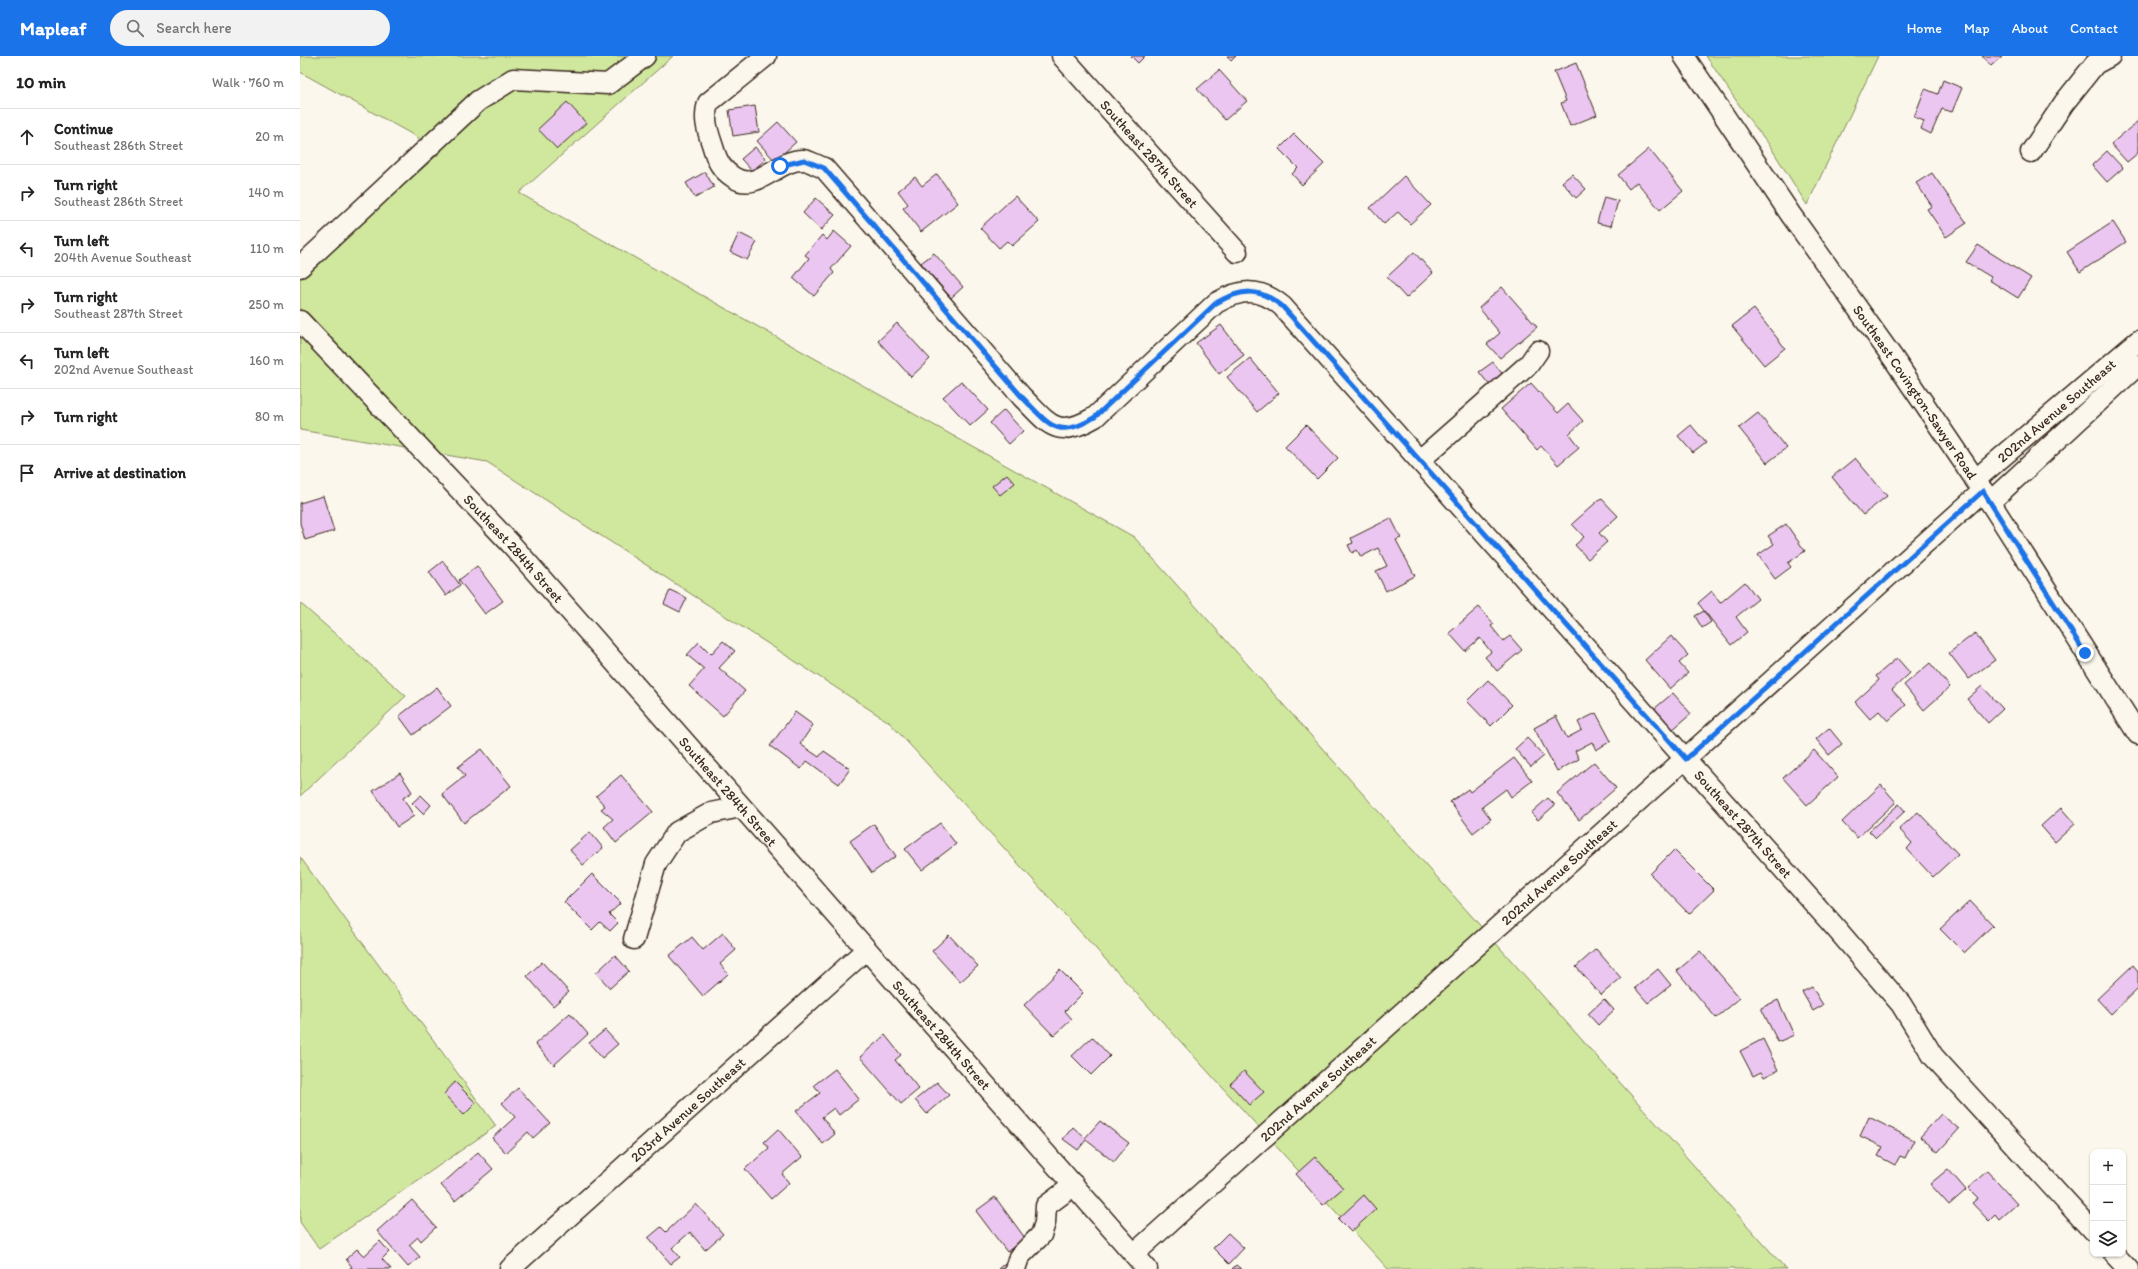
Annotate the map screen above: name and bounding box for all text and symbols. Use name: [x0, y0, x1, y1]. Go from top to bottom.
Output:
search box: [110, 10, 390, 46]
text: Mapleaf: [20, 17, 86, 40]
icon: search: [124, 17, 146, 39]
text: Search here: [156, 19, 232, 37]
text: Home: [1907, 20, 1942, 37]
text: Map: [1964, 20, 1990, 37]
text: About: [2012, 20, 2048, 37]
text: Contact: [2070, 20, 2118, 37]
text: 10 min: [16, 72, 66, 92]
text: Walk · 760 m: [212, 75, 284, 90]
street label: Southeast 287th Street: [1097, 96, 1202, 211]
text: Continue: [54, 120, 113, 138]
icon: ahead: [16, 126, 38, 148]
text: 20 m: [255, 129, 284, 144]
text: Southeast 286th Street: [54, 138, 183, 153]
route start: [771, 157, 789, 175]
text: Turn right: [54, 176, 118, 194]
icon: right: [16, 182, 38, 204]
text: 140 m: [248, 185, 284, 200]
text: Southeast 286th Street: [54, 194, 183, 209]
text: Turn left: [54, 232, 109, 250]
icon: left: [16, 238, 38, 260]
text: 110 m: [250, 241, 284, 256]
text: 204th Avenue Southeast: [54, 250, 192, 265]
text: Turn right: [54, 288, 118, 306]
icon: right: [16, 294, 38, 316]
text: 250 m: [248, 297, 284, 312]
street label: Southeast Covington-Sawyer Road: [1849, 302, 1981, 483]
text: Southeast 287th Street: [54, 306, 183, 321]
text: Turn left: [54, 344, 109, 362]
icon: left: [16, 350, 38, 372]
text: 160 m: [249, 353, 284, 368]
street label: 202nd Avenue Southeast: [1994, 355, 2119, 466]
text: 202nd Avenue Southeast: [54, 362, 193, 377]
icon: right: [16, 406, 38, 428]
text: Turn right: [54, 408, 118, 426]
text: 80 m: [255, 409, 284, 424]
icon: arrive: [16, 462, 38, 484]
text: Arrive at destination: [54, 464, 186, 482]
street label: Southeast 284th Street: [460, 491, 567, 606]
route end: [2076, 644, 2094, 662]
street label: Southeast 284th Street: [675, 733, 781, 850]
street label: Southeast 287th Street: [1691, 767, 1796, 882]
street label: 202nd Avenue Southeast: [1497, 815, 1621, 929]
street label: Southeast 284th Street: [889, 977, 994, 1093]
street label: 202nd Avenue Southeast: [1256, 1032, 1380, 1145]
street label: 203rd Avenue Southeast: [627, 1054, 749, 1165]
map controls: [2090, 1149, 2126, 1257]
button: +: [2090, 1149, 2126, 1185]
button: −: [2090, 1185, 2126, 1221]
button: layers: [2090, 1221, 2126, 1257]

